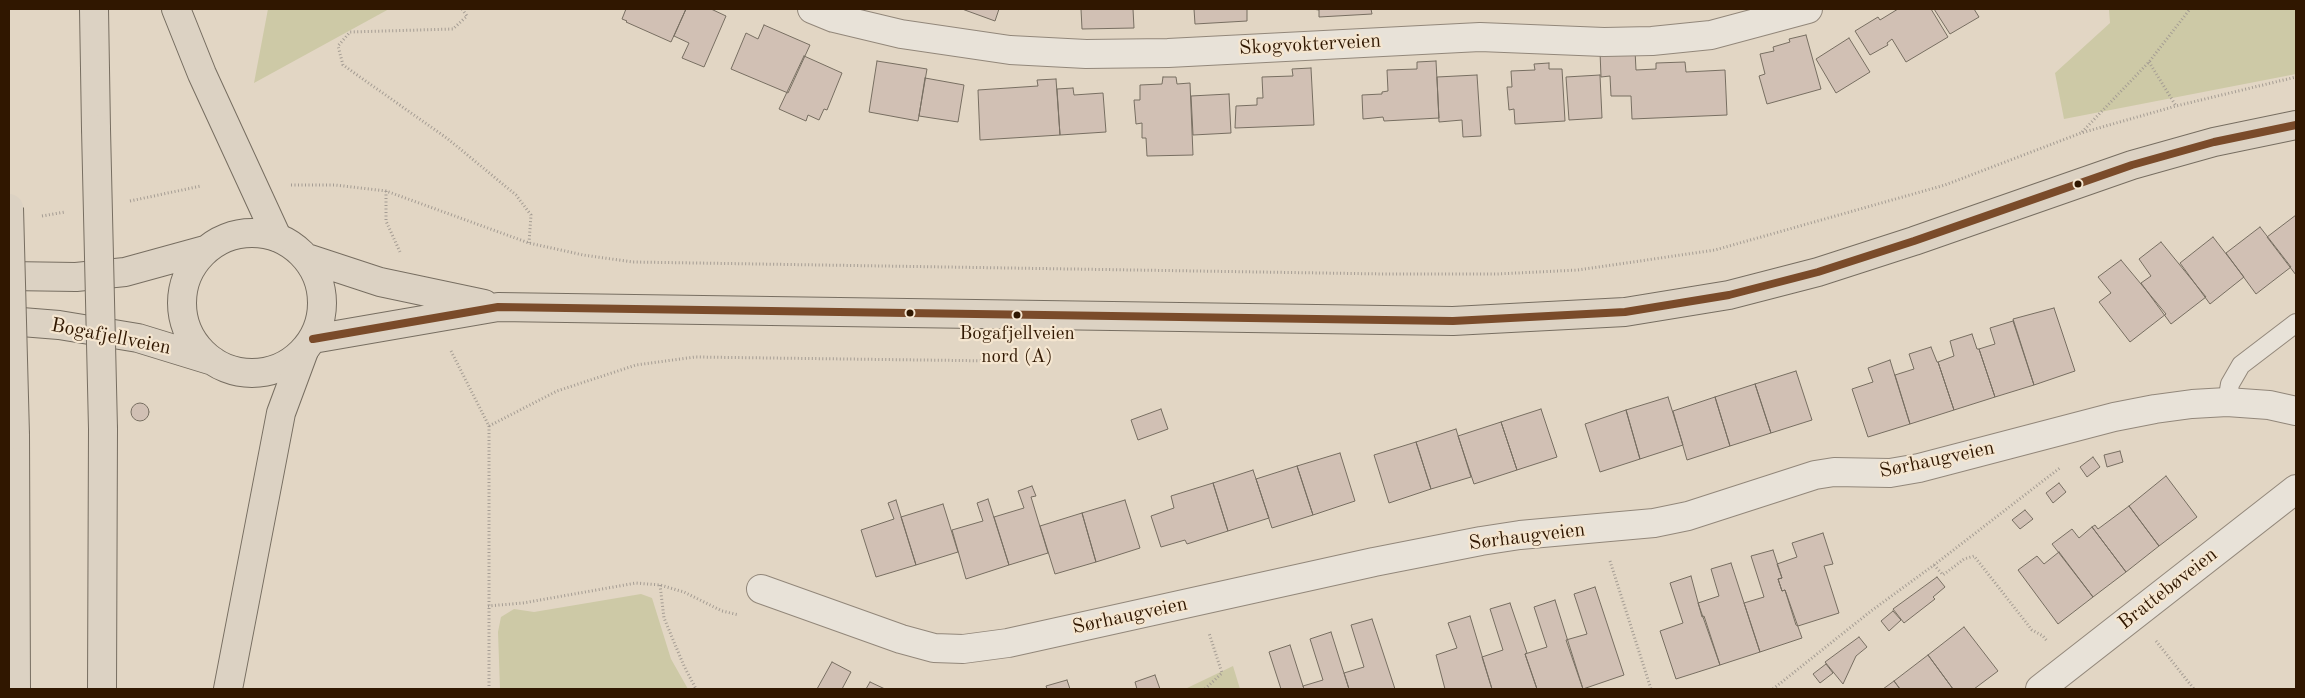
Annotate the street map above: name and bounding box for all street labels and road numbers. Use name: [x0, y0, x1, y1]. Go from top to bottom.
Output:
street label: Skogvokterveien: [1238, 29, 1382, 61]
street label: Bogafjellveien: [49, 314, 173, 360]
street label: Sørhaugveien: [1877, 436, 1997, 484]
street label: Sørhaugveien: [1467, 518, 1587, 556]
street label: Brattebøveien: [2114, 543, 2222, 635]
street label: Sørhaugveien: [1070, 592, 1190, 640]

